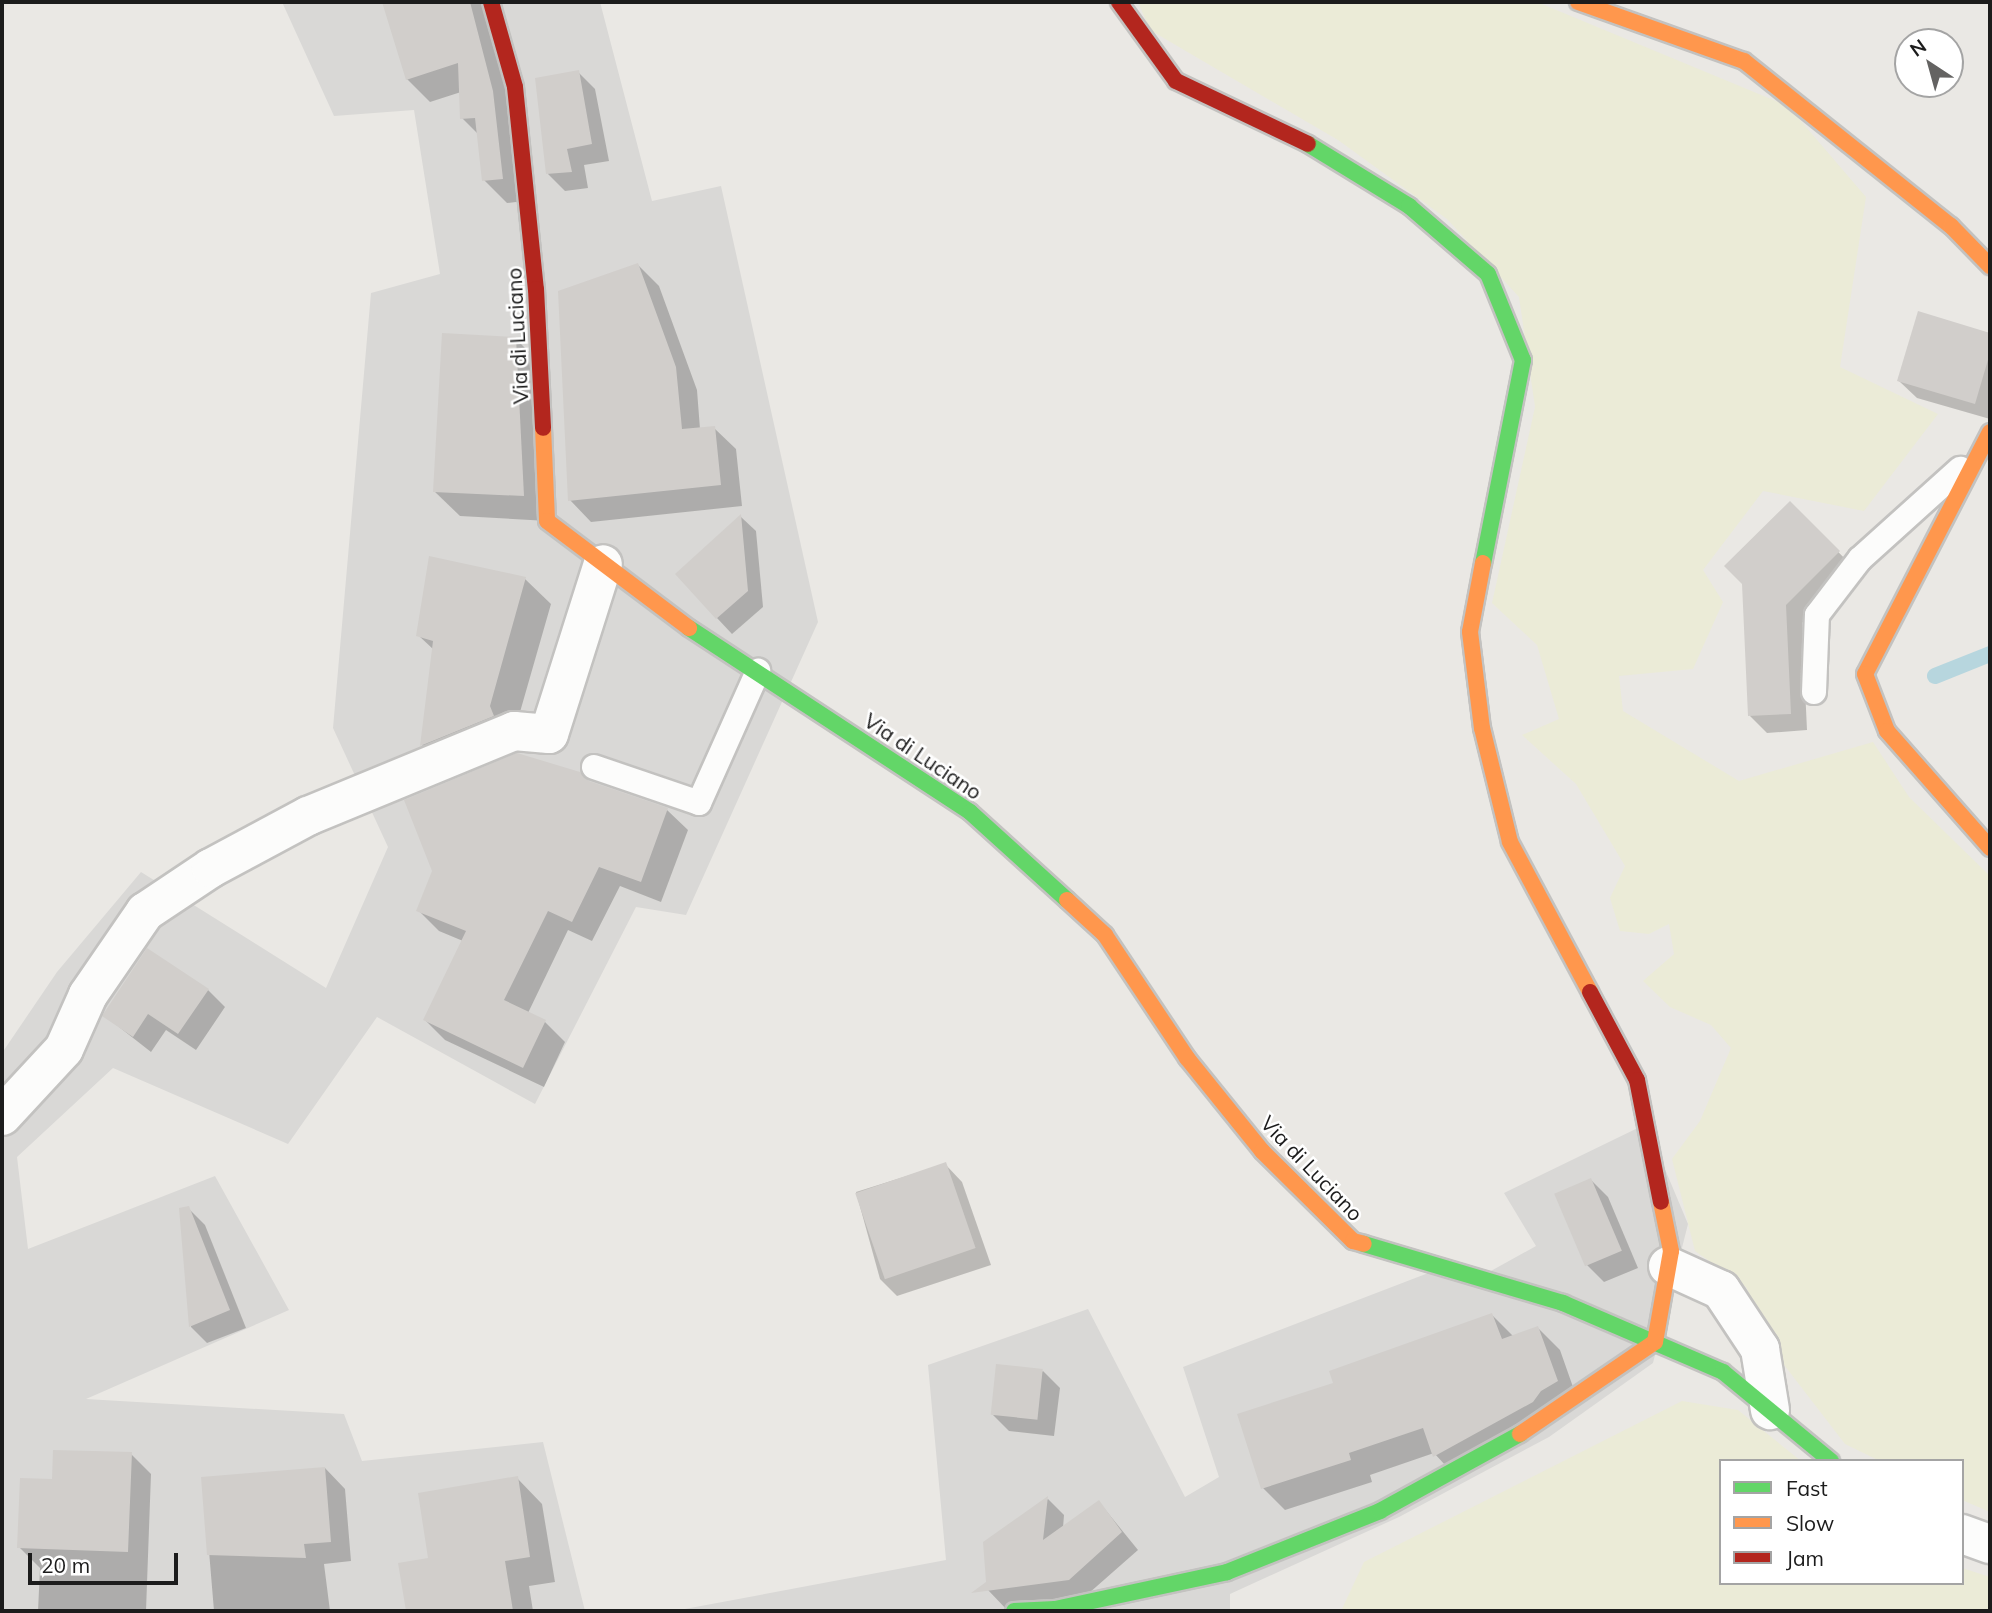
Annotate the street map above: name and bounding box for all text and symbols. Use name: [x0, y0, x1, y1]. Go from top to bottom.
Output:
north arrow: [1894, 28, 1964, 98]
text: N: [1905, 34, 1931, 62]
street label: Via di Luciano: [501, 267, 533, 405]
street label: Via di Luciano: [859, 707, 987, 805]
street label: Via di Luciano: [1256, 1110, 1368, 1226]
legend: [1719, 1459, 1964, 1585]
text: Fast: [1786, 1475, 1828, 1501]
text: Slow: [1786, 1510, 1834, 1536]
scale bar: [32, 1540, 182, 1584]
text: Jam: [1786, 1545, 1824, 1571]
text: 20 m: [41, 1552, 90, 1578]

